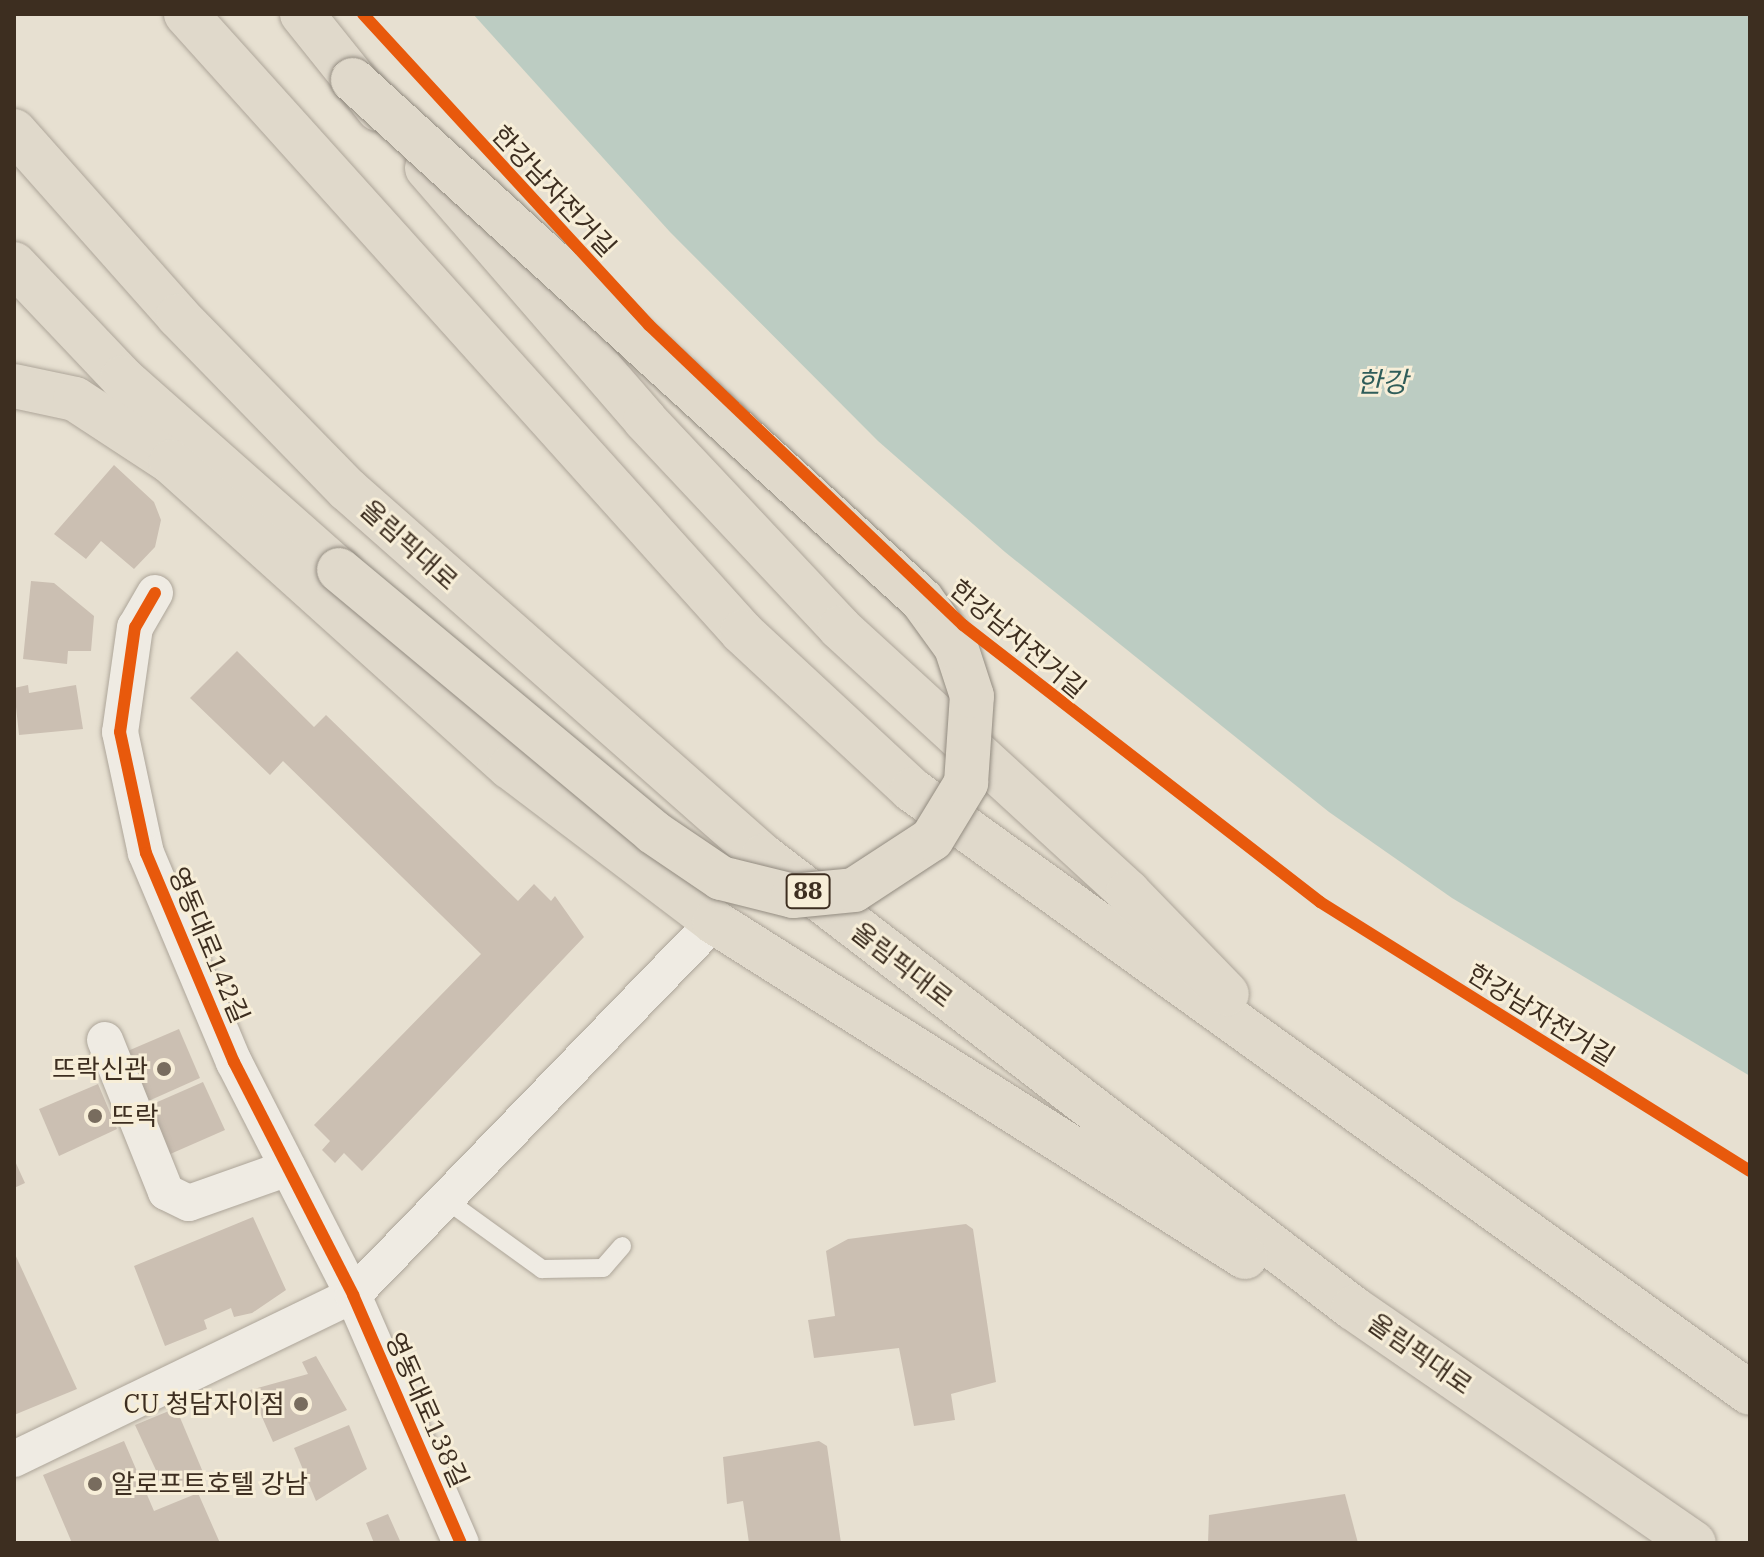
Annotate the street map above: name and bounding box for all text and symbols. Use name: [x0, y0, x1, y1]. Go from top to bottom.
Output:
street label: 한강남자전거길: [485, 119, 623, 263]
water label: 한강: [1356, 365, 1408, 399]
street label: 올림픽대로: [354, 493, 464, 597]
street label: 한강남자전거길: [944, 573, 1092, 705]
street label: 영동대로142길: [162, 862, 256, 1028]
road number: 88: [784, 871, 832, 911]
street label: 올림픽대로: [845, 916, 959, 1014]
street label: 한강남자전거길: [1462, 957, 1620, 1073]
place label: 뜨락신관: [52, 1053, 148, 1085]
marker: 뜨락신관: [155, 1060, 173, 1078]
place label: 뜨락: [111, 1100, 159, 1132]
marker: 뜨락: [86, 1107, 104, 1125]
street label: 올림픽대로: [1362, 1307, 1478, 1401]
street label: 영동대로138길: [379, 1328, 475, 1492]
place label: CU 청담자이점: [123, 1388, 285, 1420]
marker: CU 청담자이점: [292, 1395, 310, 1413]
place label: 알로프트호텔 강남: [111, 1468, 308, 1500]
marker: 알로프트호텔 강남: [86, 1475, 104, 1493]

